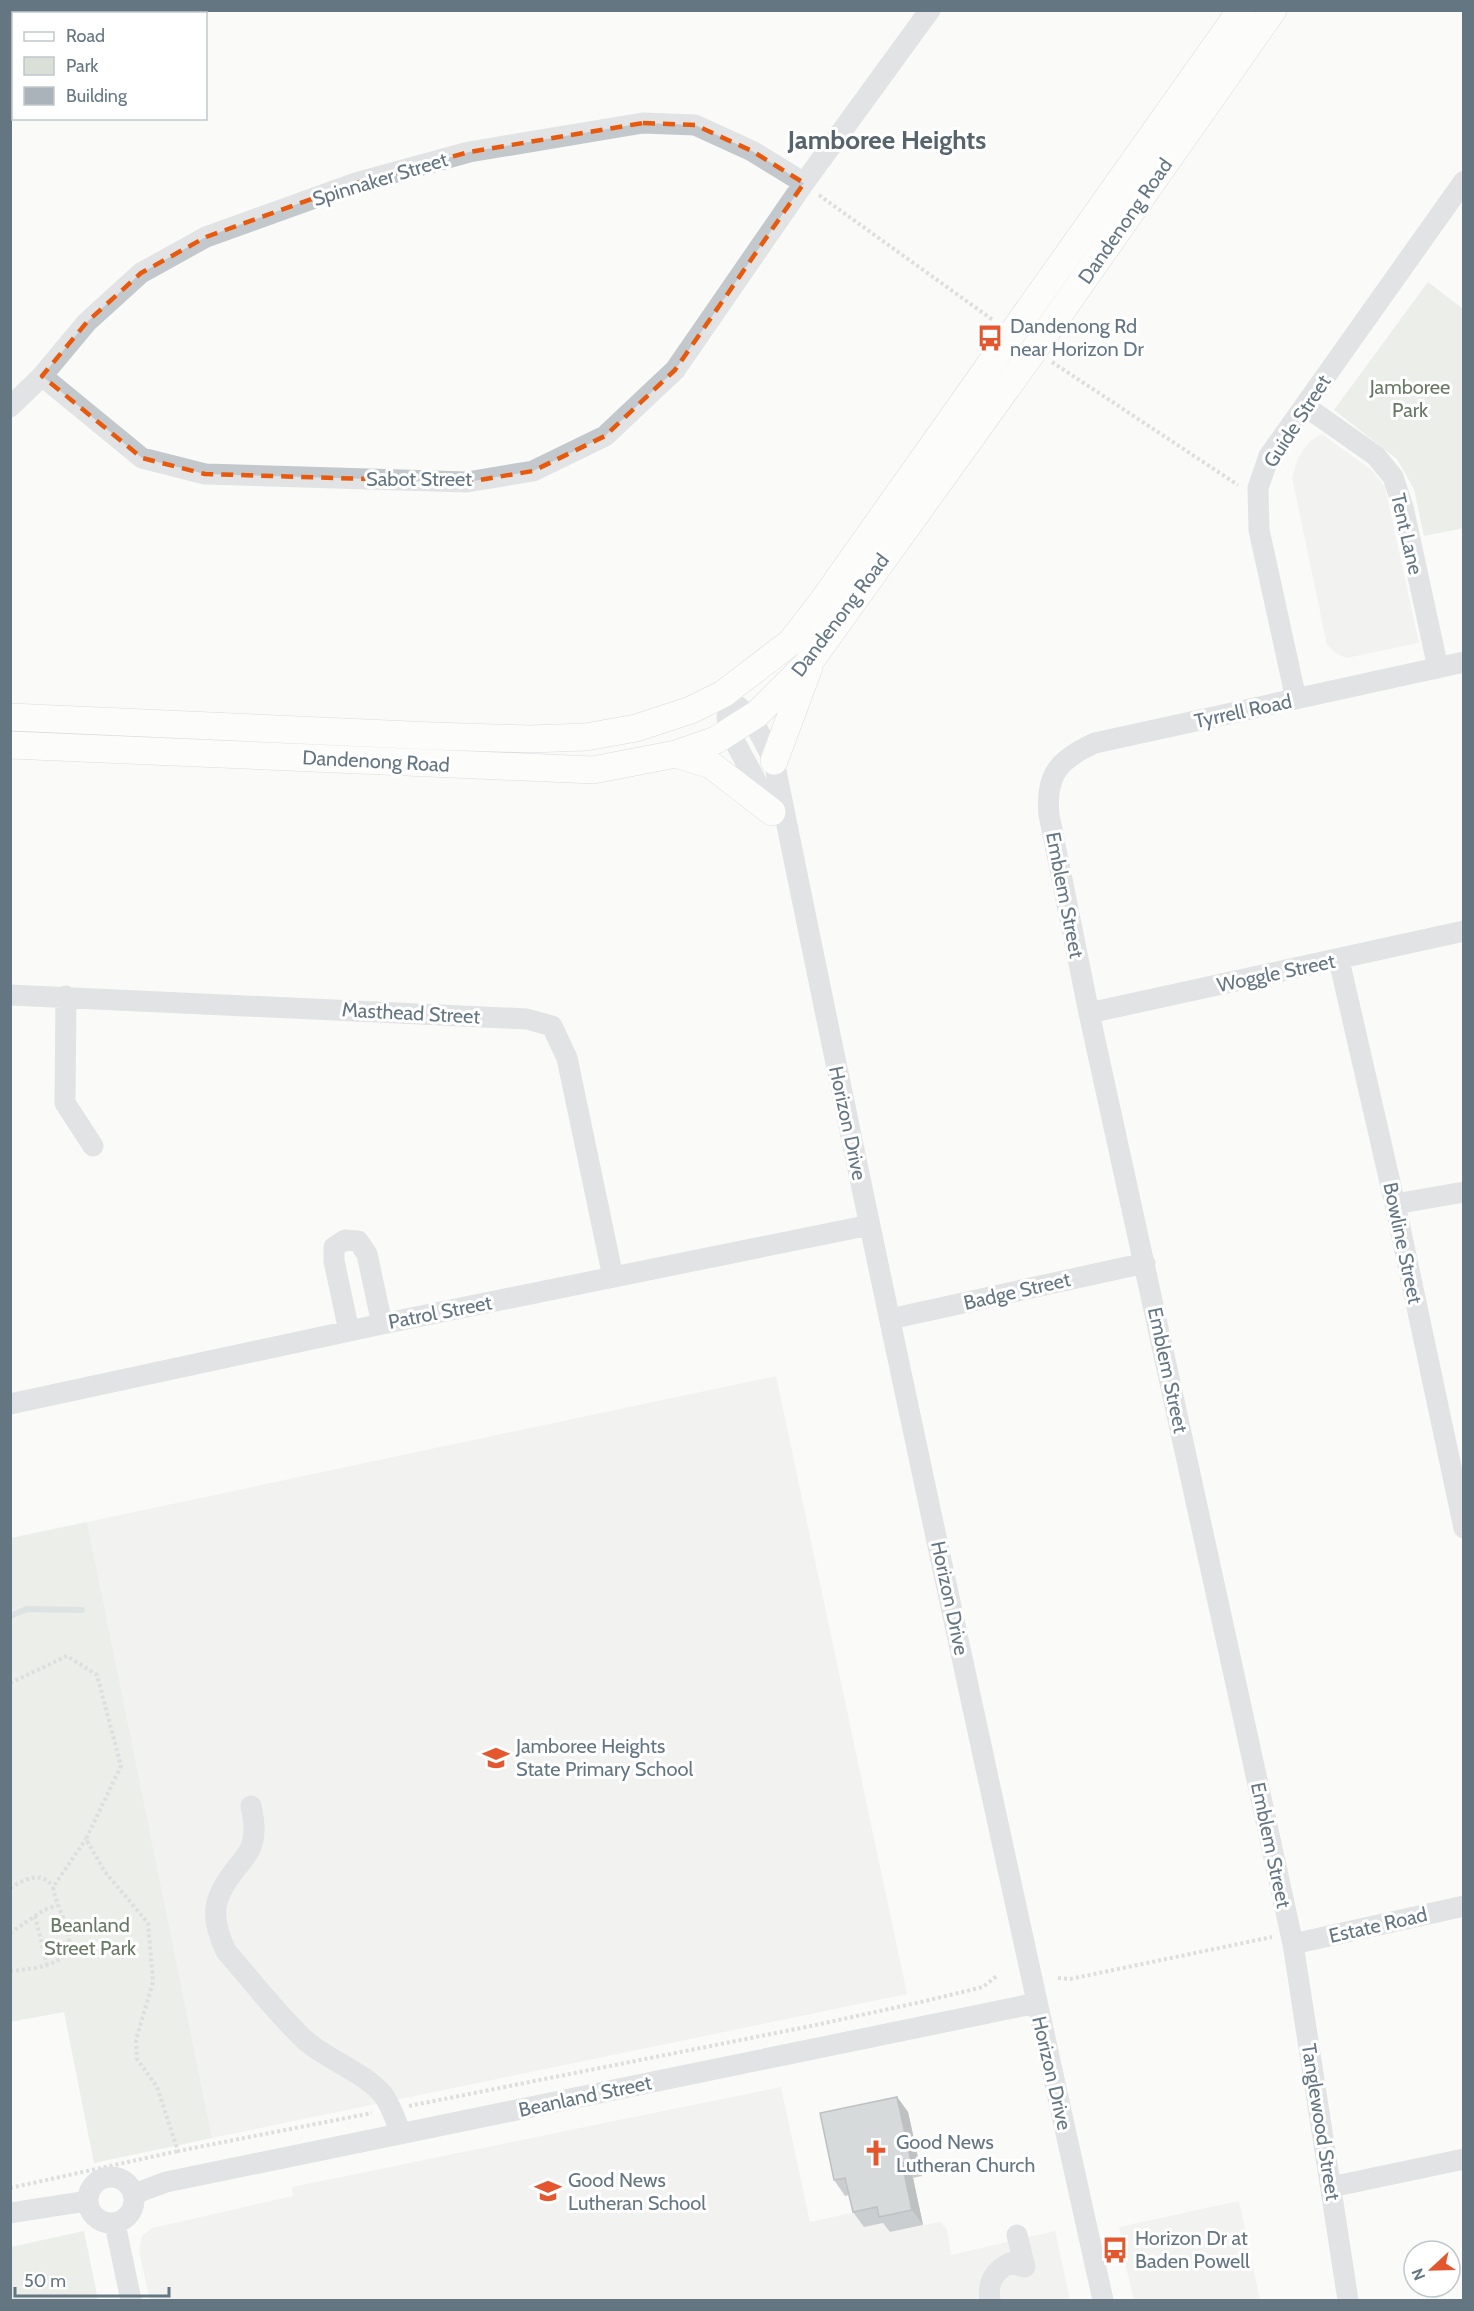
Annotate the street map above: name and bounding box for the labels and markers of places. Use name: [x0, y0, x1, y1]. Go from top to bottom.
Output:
place label: Dandenong Rd near Horizon Dr: [1010, 314, 1145, 361]
bus stop icon: Dandenong Rd near Horizon Dr: [975, 323, 1005, 353]
place label: Jamboree Heights State Primary School: [515, 1734, 693, 1781]
school or university icon: Jamboree Heights State Primary School: [481, 1743, 511, 1773]
place label: Good News Lutheran Church: [896, 2130, 1035, 2177]
church icon: Good News Lutheran Church: [861, 2138, 891, 2168]
place label: Good News Lutheran School: [568, 2168, 706, 2215]
school or university icon: Good News Lutheran School: [533, 2176, 563, 2206]
place label: Horizon Dr at Baden Powell: [1135, 2226, 1250, 2273]
bus stop icon: Horizon Dr at Baden Powell: [1100, 2235, 1130, 2265]

